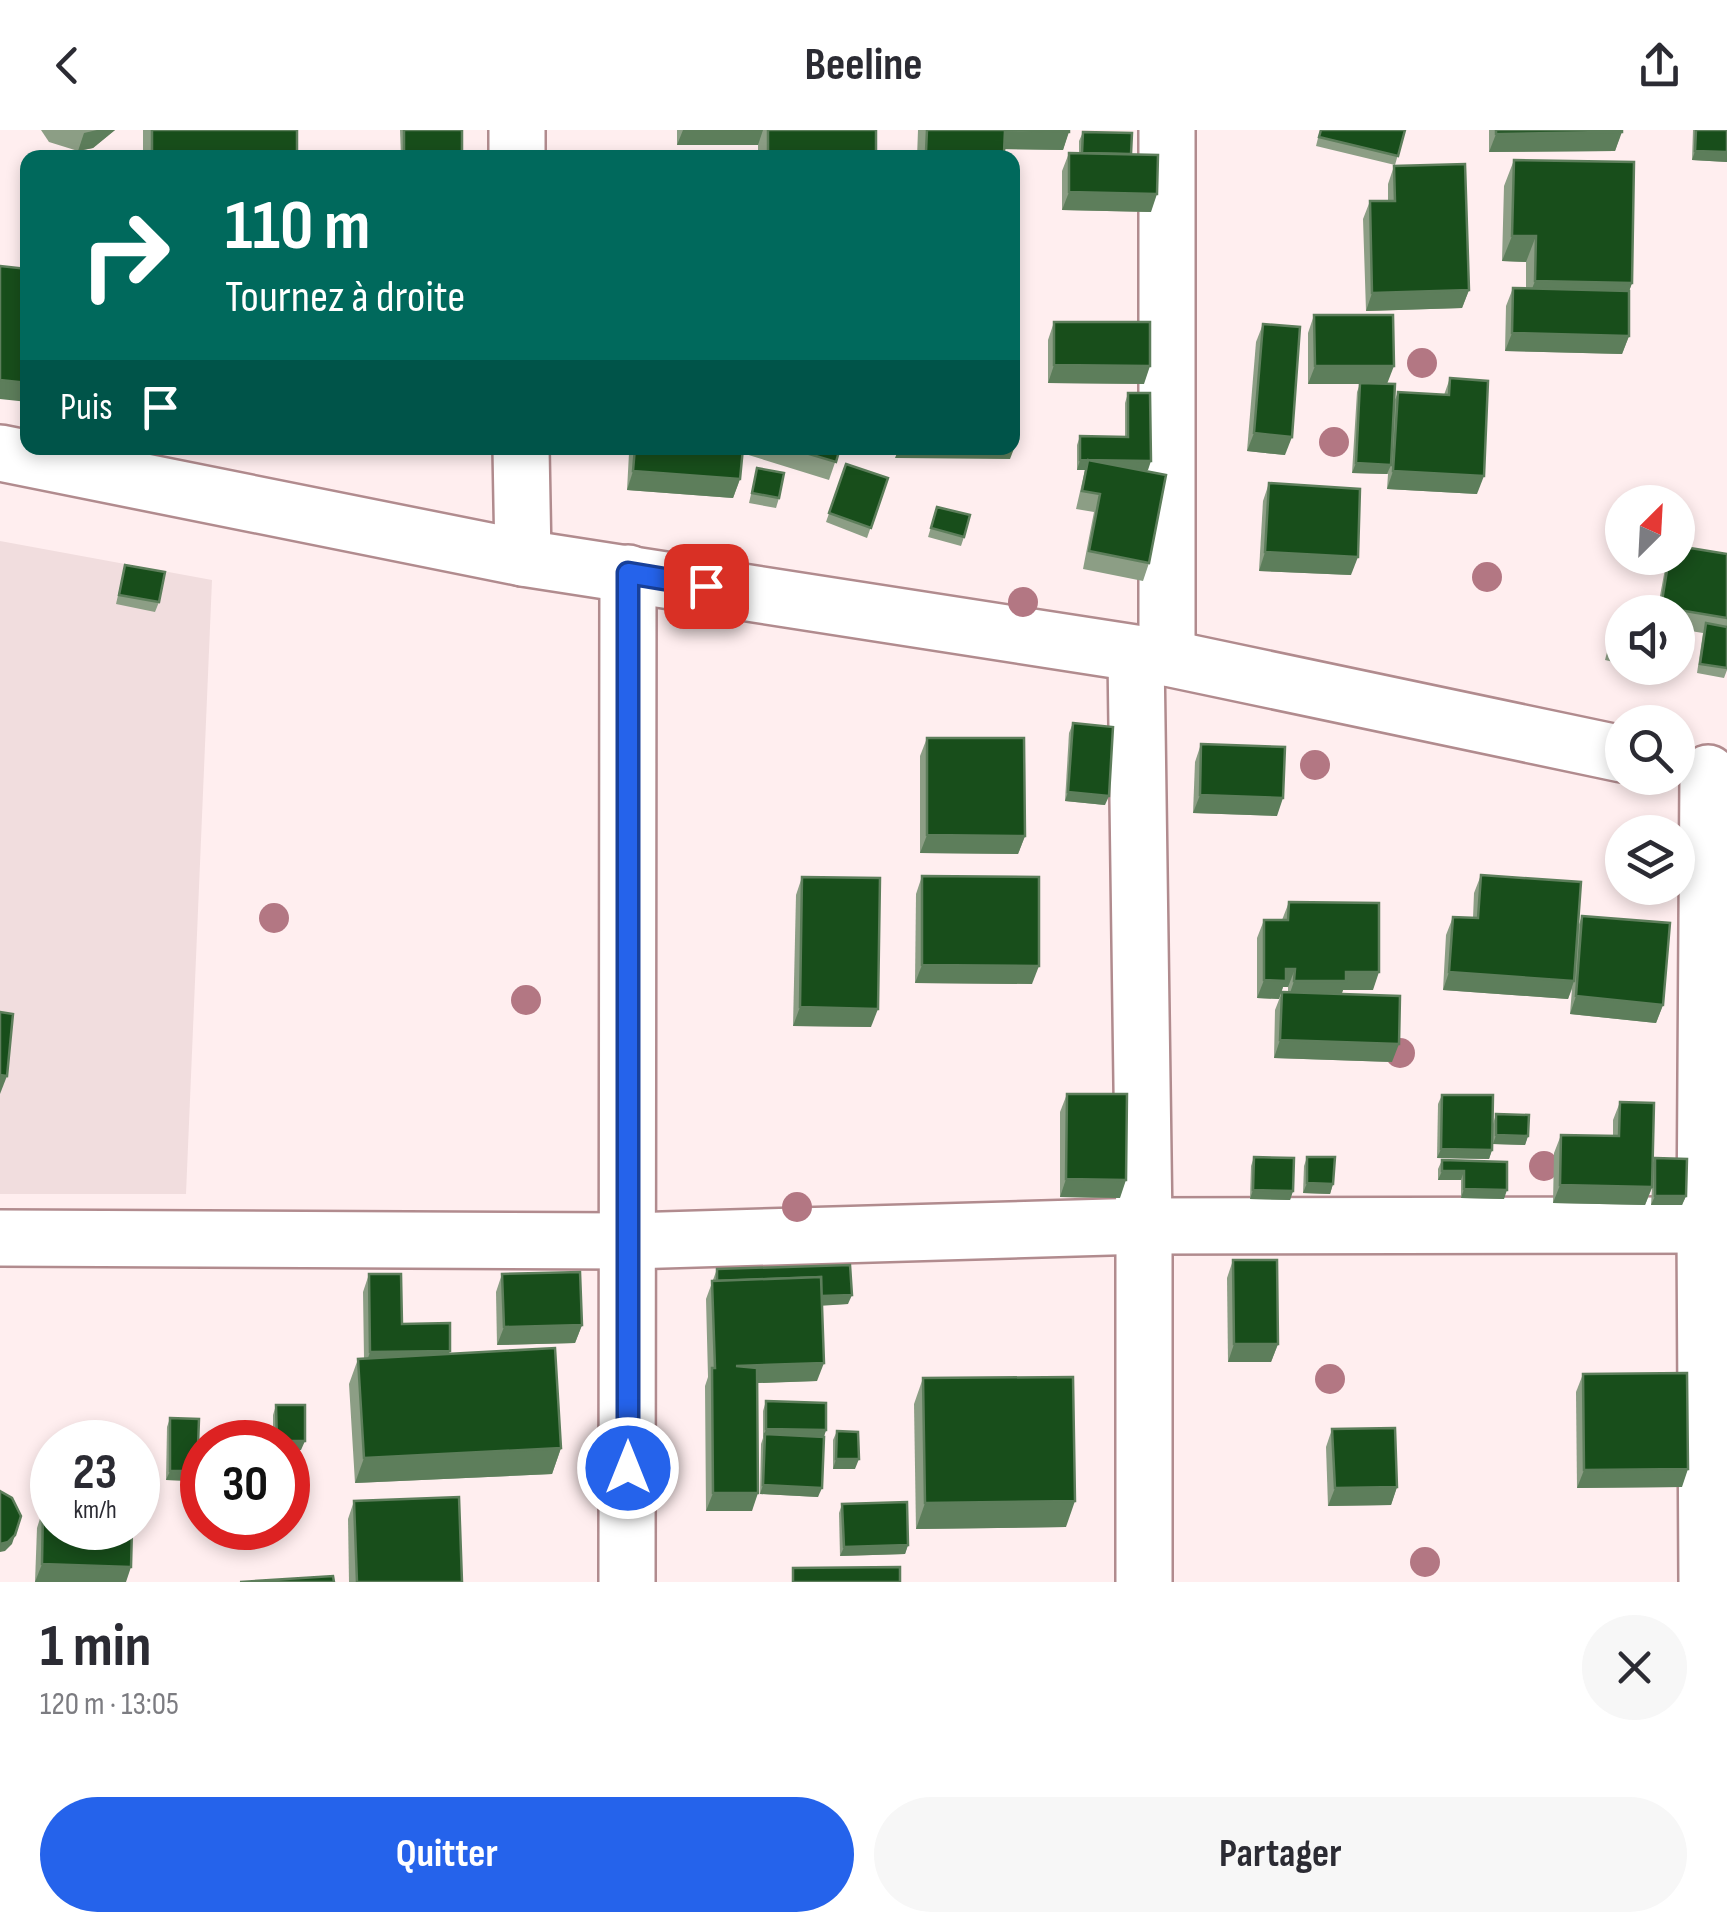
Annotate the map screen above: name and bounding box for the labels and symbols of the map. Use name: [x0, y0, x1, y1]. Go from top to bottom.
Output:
north arrow: [1605, 485, 1695, 575]
pin: [664, 544, 749, 629]
position arrow: [576, 1416, 680, 1520]
speed limit sign: 30: [180, 1420, 310, 1550]

